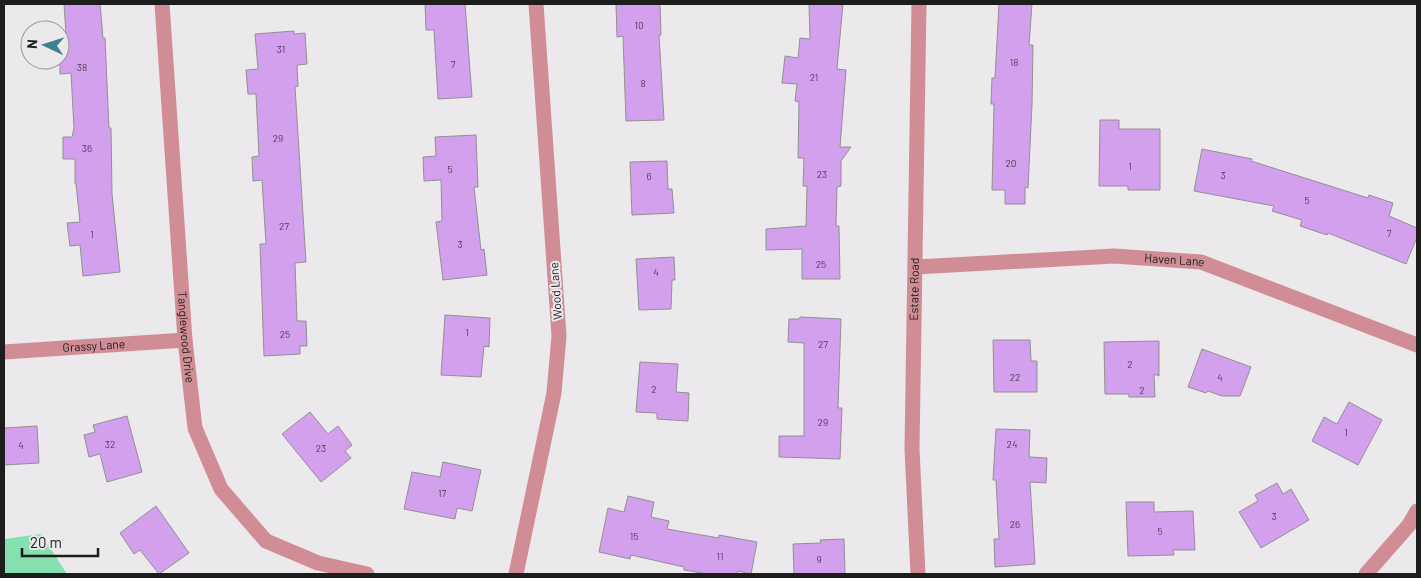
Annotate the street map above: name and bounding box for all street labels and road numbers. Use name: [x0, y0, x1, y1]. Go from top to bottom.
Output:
street label: Haven Lane: [1144, 250, 1207, 269]
street label: Estate Road: [906, 258, 921, 321]
street label: Wood Lane: [546, 262, 564, 320]
street label: Tanglewood Drive: [176, 291, 198, 384]
street label: Grassy Lane: [62, 336, 125, 354]

